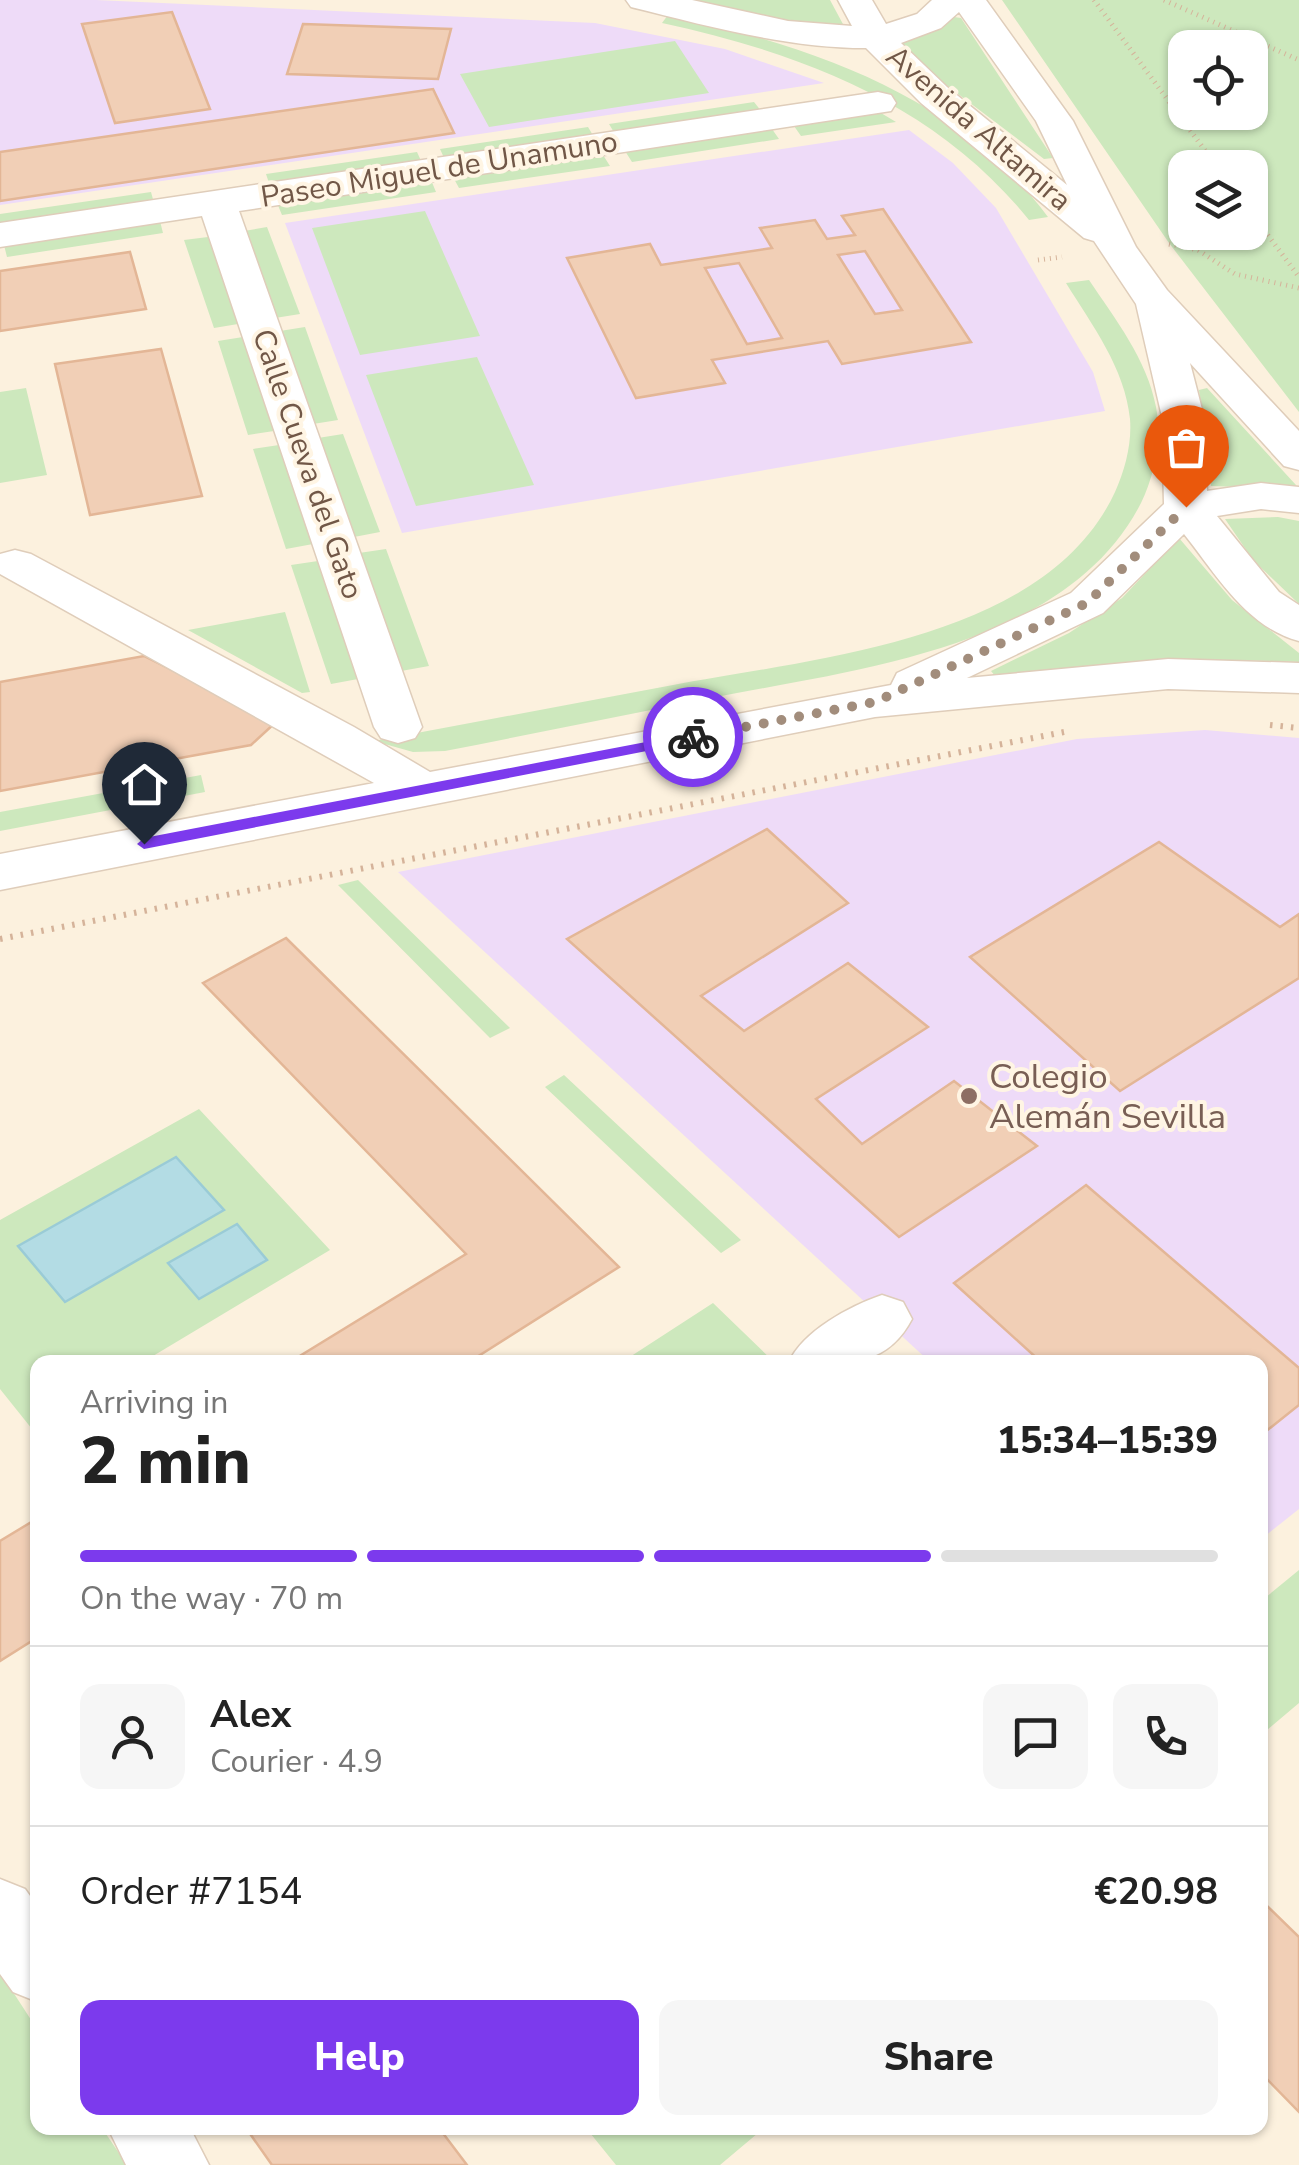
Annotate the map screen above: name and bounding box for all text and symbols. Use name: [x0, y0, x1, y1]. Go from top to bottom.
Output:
map controls: [1168, 30, 1268, 250]
button: locate: [1168, 30, 1268, 130]
street label: Avenida Altamira: [877, 36, 1080, 220]
street label: Paseo Miguel de Unamuno: [258, 121, 620, 218]
button: layers: [1168, 150, 1268, 250]
street label: Calle Cueva del Gato: [242, 324, 373, 605]
pin: [1144, 405, 1229, 508]
icon: bag: [1159, 420, 1214, 475]
courier: [643, 687, 743, 787]
icon: bike: [666, 710, 721, 765]
pin: [102, 742, 187, 845]
icon: home: [117, 757, 172, 812]
place label: Colegio Alemán Sevilla: [989, 1053, 1226, 1140]
marker: Colegio Alemán Sevilla: [958, 1085, 980, 1107]
text: Arriving in: [80, 1381, 228, 1424]
text: 15:34–15:39: [997, 1415, 1218, 1466]
text: 2 min: [80, 1417, 251, 1506]
text: On the way · 70 m: [80, 1577, 343, 1620]
button: person: [80, 1684, 185, 1789]
button: chat: [983, 1684, 1088, 1789]
button: phone: [1113, 1684, 1218, 1789]
text: Alex: [210, 1689, 291, 1740]
text: Courier · 4.9: [210, 1740, 383, 1783]
text: Order #7154: [80, 1866, 302, 1917]
text: €20.98: [1095, 1866, 1218, 1917]
button: Help: [80, 2000, 639, 2115]
button: Share: [659, 2000, 1218, 2115]

